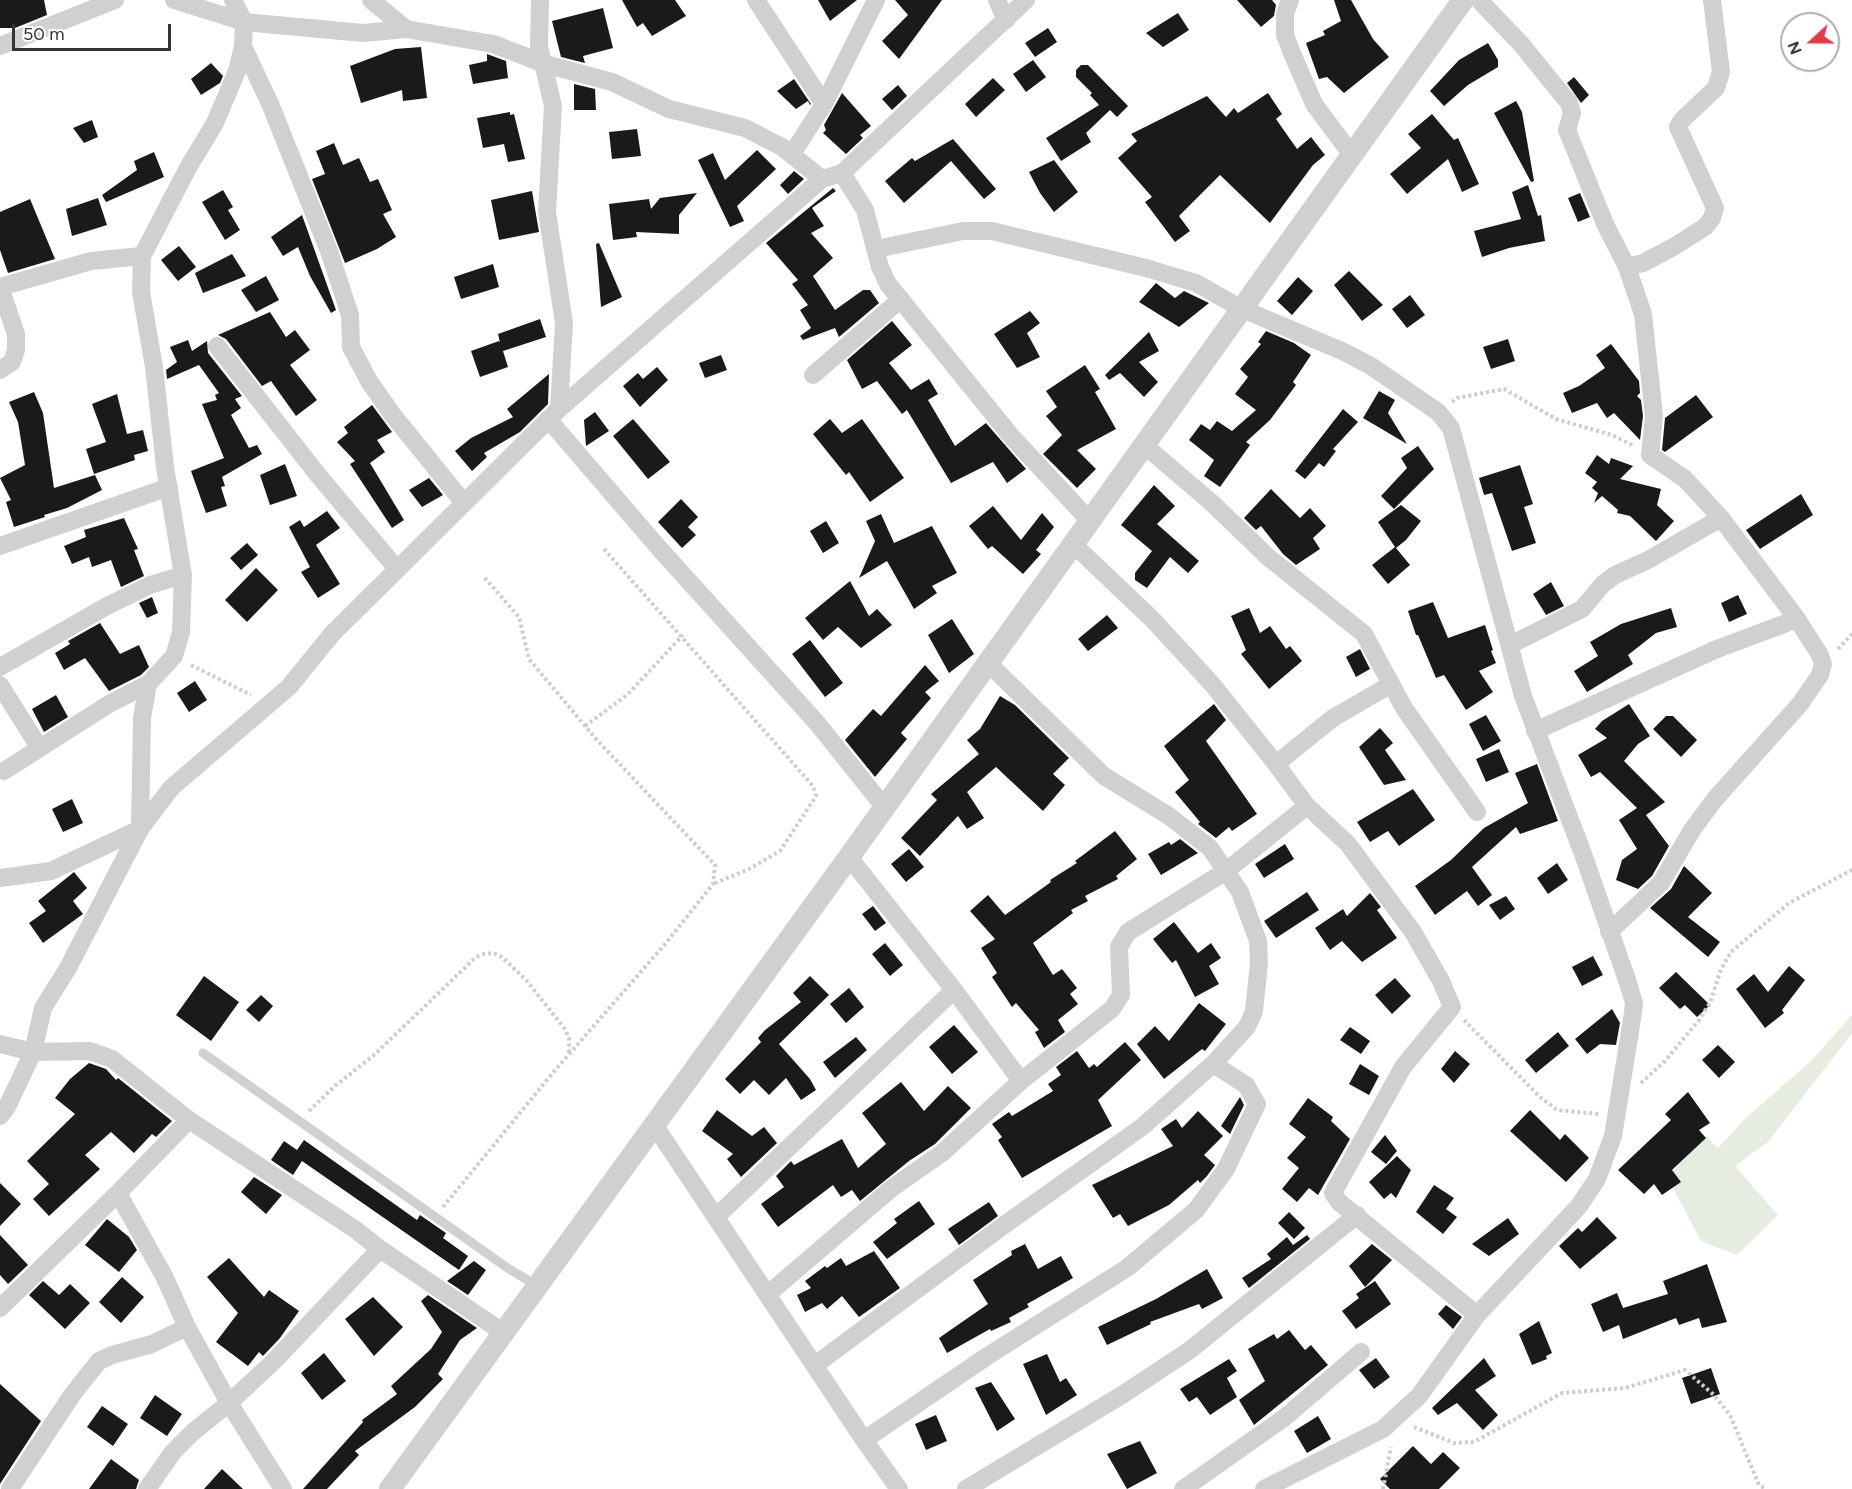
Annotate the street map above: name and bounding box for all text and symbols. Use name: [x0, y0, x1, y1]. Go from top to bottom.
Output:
scale bar: [15, 12, 174, 50]
north arrow: [1780, 12, 1840, 72]
text: 50 m: [23, 23, 65, 45]
text: N: [1784, 39, 1806, 57]

